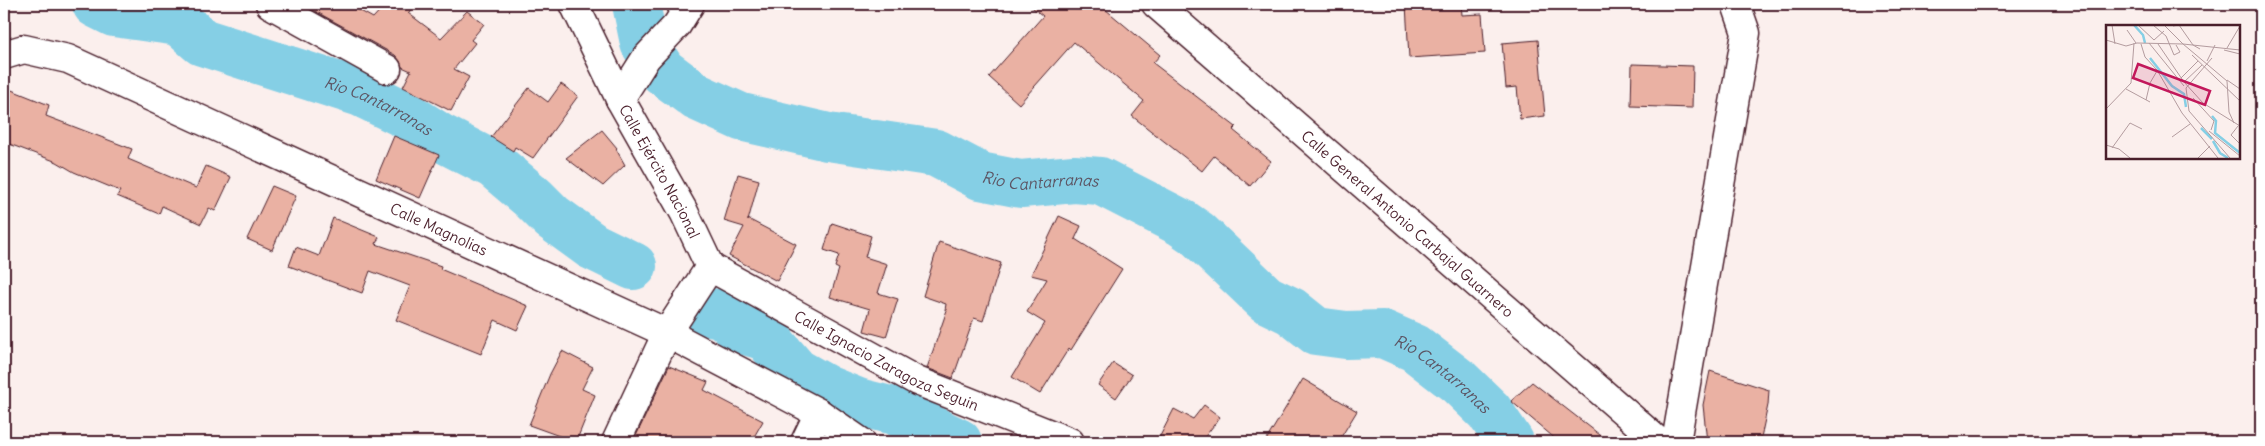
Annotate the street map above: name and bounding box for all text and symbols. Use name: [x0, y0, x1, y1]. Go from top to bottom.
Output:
inset map: [2106, 25, 2240, 159]
water label: Rio Cantarranas: [322, 72, 437, 140]
street label: Calle Ejército Nacional: [615, 101, 704, 241]
street label: Calle General Antonio Carbajal Guarnero: [1298, 126, 1518, 321]
water label: Rio Cantarranas: [980, 167, 1100, 194]
street label: Calle Magnolias: [387, 198, 491, 259]
street label: Calle Ignacio Zaragoza Seguin: [791, 306, 982, 414]
water label: Rio Cantarranas: [1391, 330, 1495, 418]

